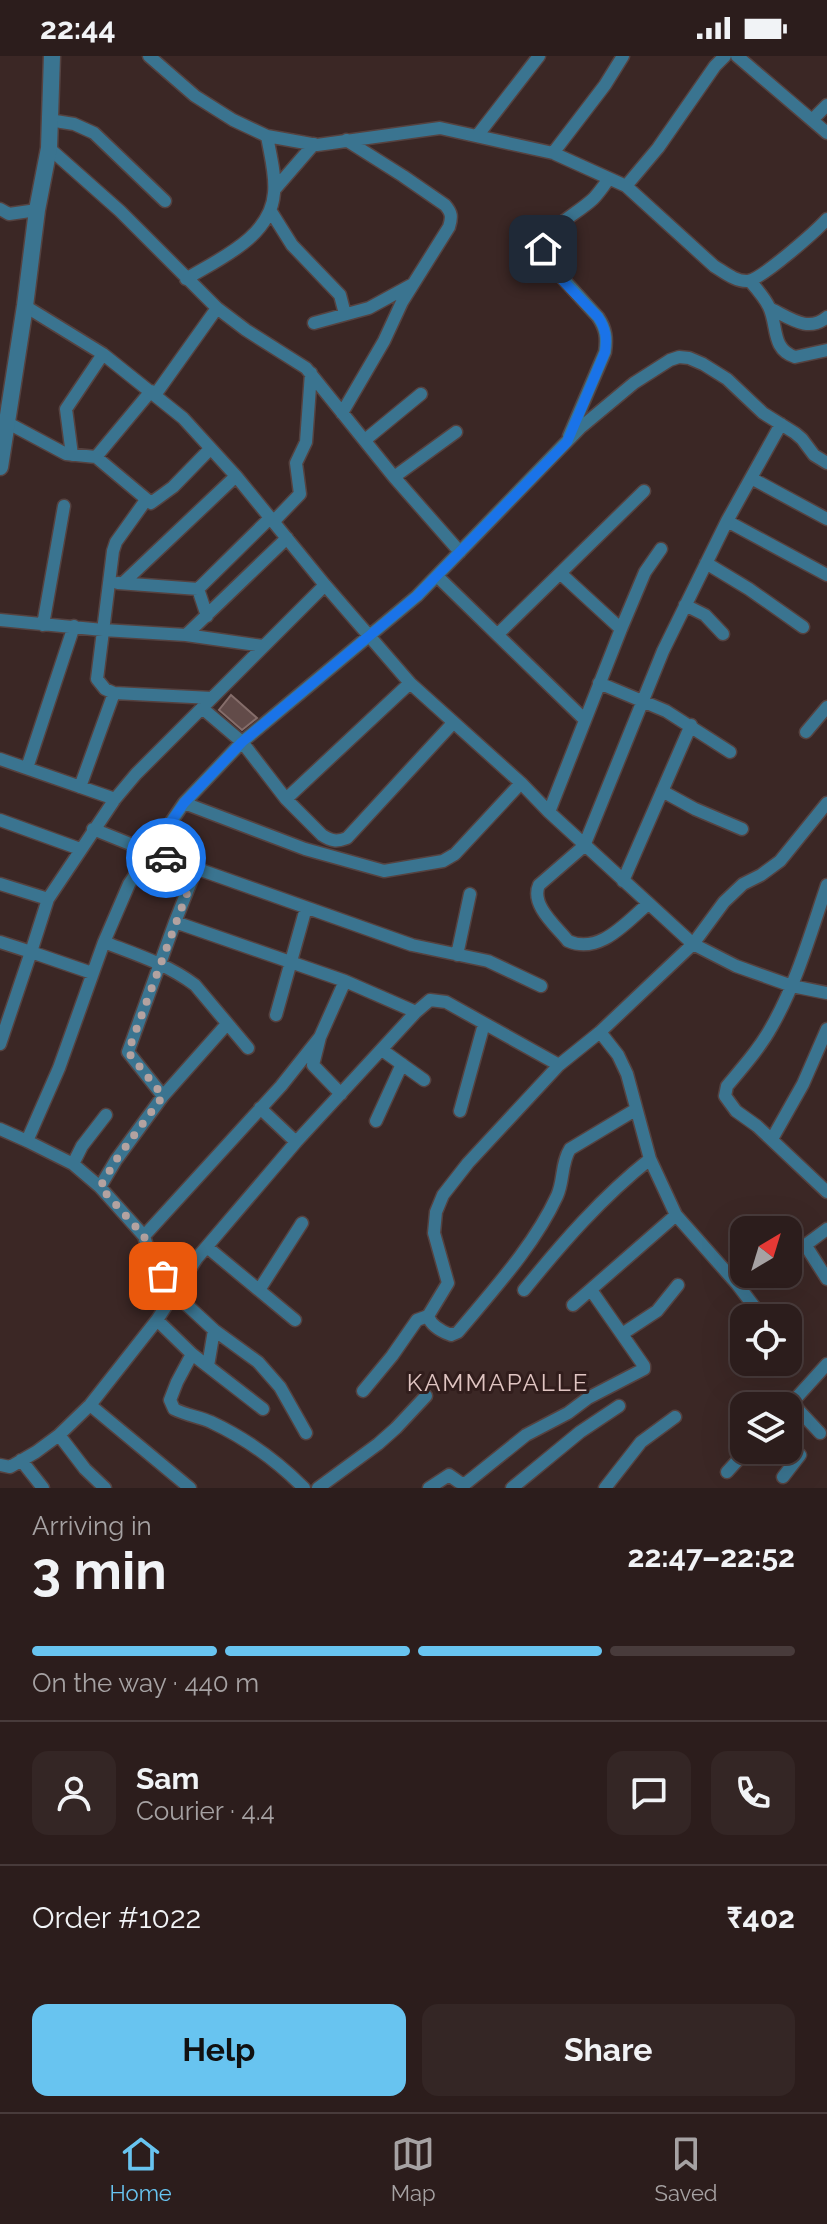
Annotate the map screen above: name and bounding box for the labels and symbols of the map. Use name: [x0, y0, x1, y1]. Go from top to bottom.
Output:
pin: [509, 215, 577, 283]
courier: [126, 818, 206, 898]
north arrow: [730, 1216, 802, 1288]
pin: [129, 1242, 197, 1310]
district label: KAMMAPALLE: [407, 1368, 589, 1397]

